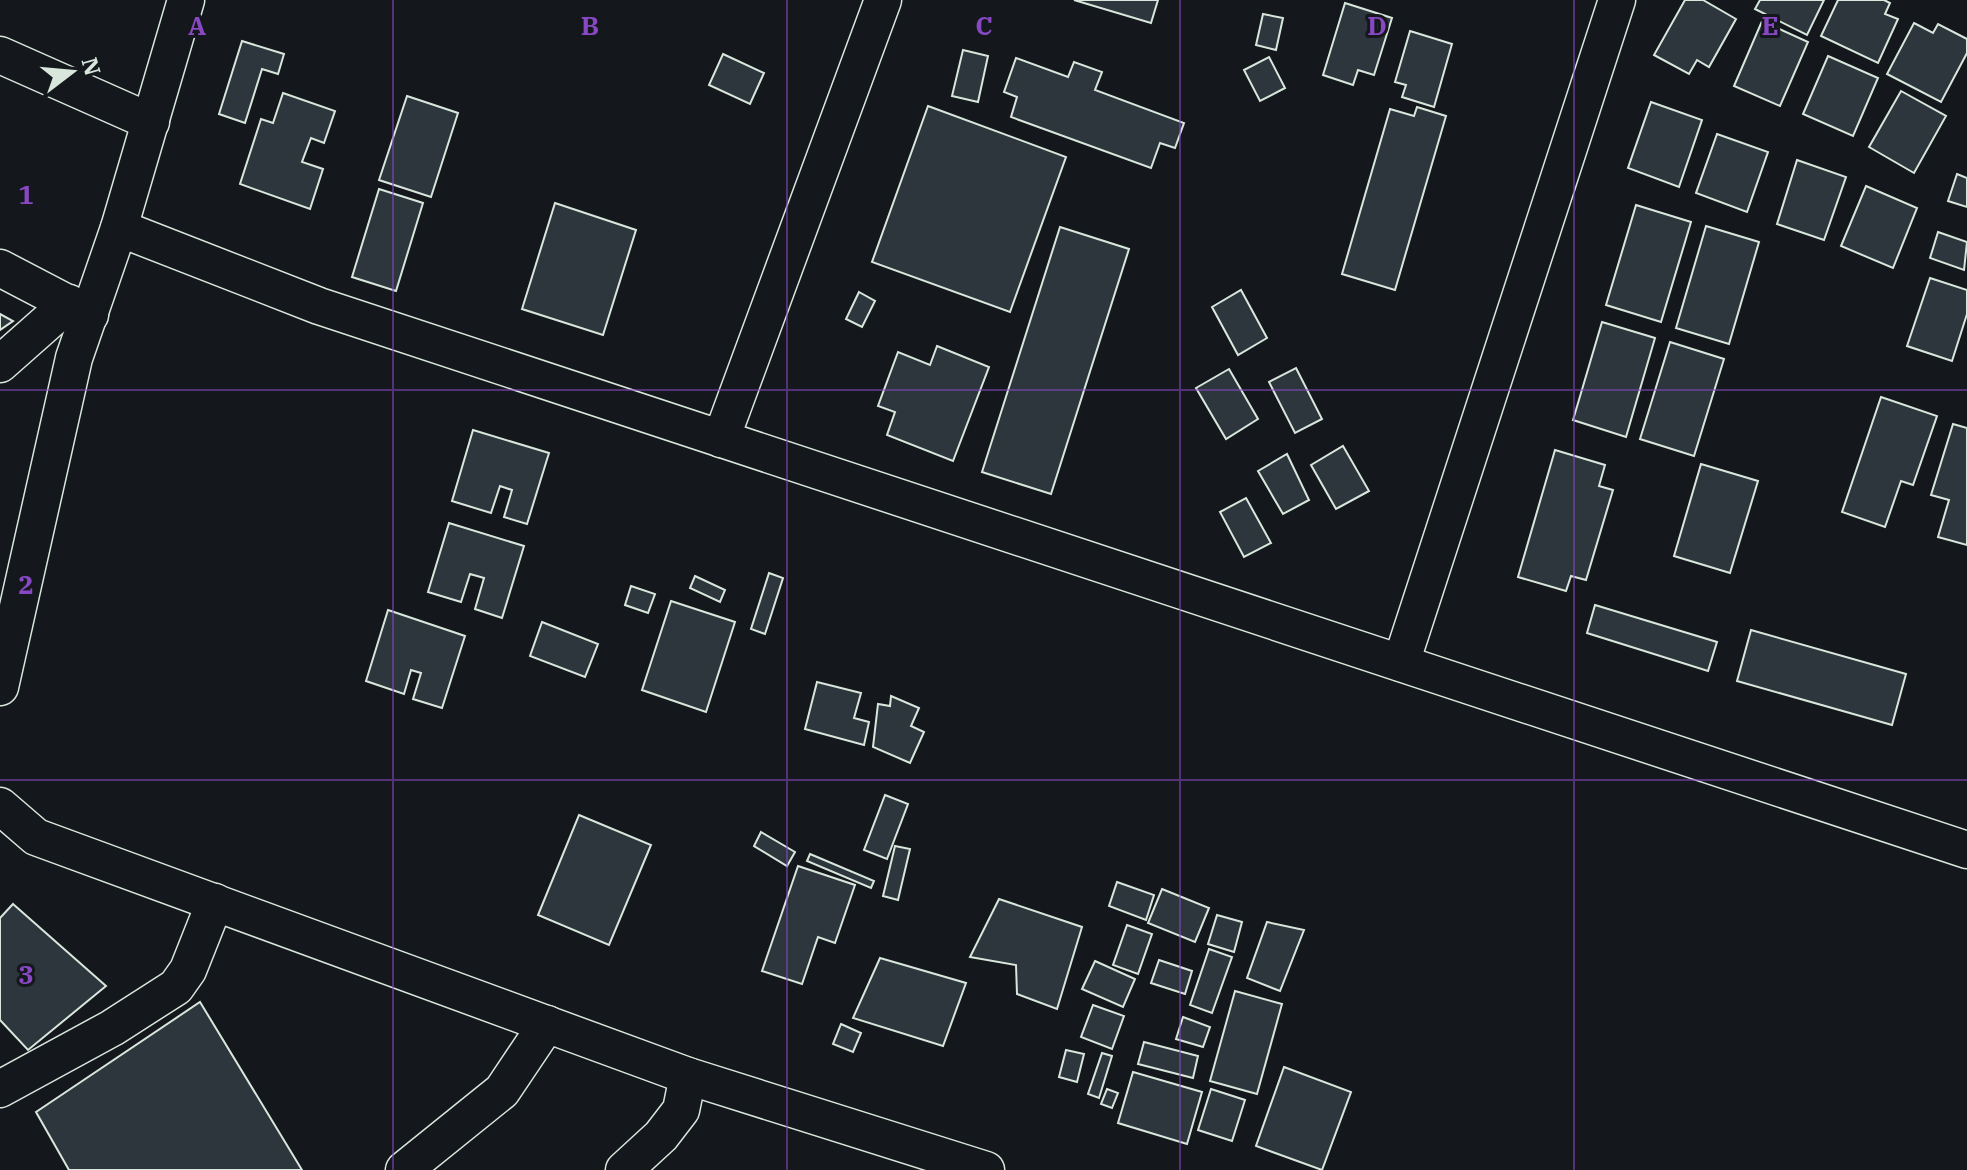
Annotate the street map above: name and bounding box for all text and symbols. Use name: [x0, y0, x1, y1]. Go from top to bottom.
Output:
text: A: [188, 8, 206, 42]
text: B: [581, 8, 599, 42]
text: C: [975, 8, 993, 42]
text: D: [1367, 8, 1387, 42]
text: E: [1761, 8, 1779, 42]
north arrow: [32, 32, 112, 112]
text: N: [75, 54, 108, 79]
text: 1: [18, 177, 34, 211]
text: 2: [18, 567, 34, 601]
text: 3: [18, 957, 34, 991]

